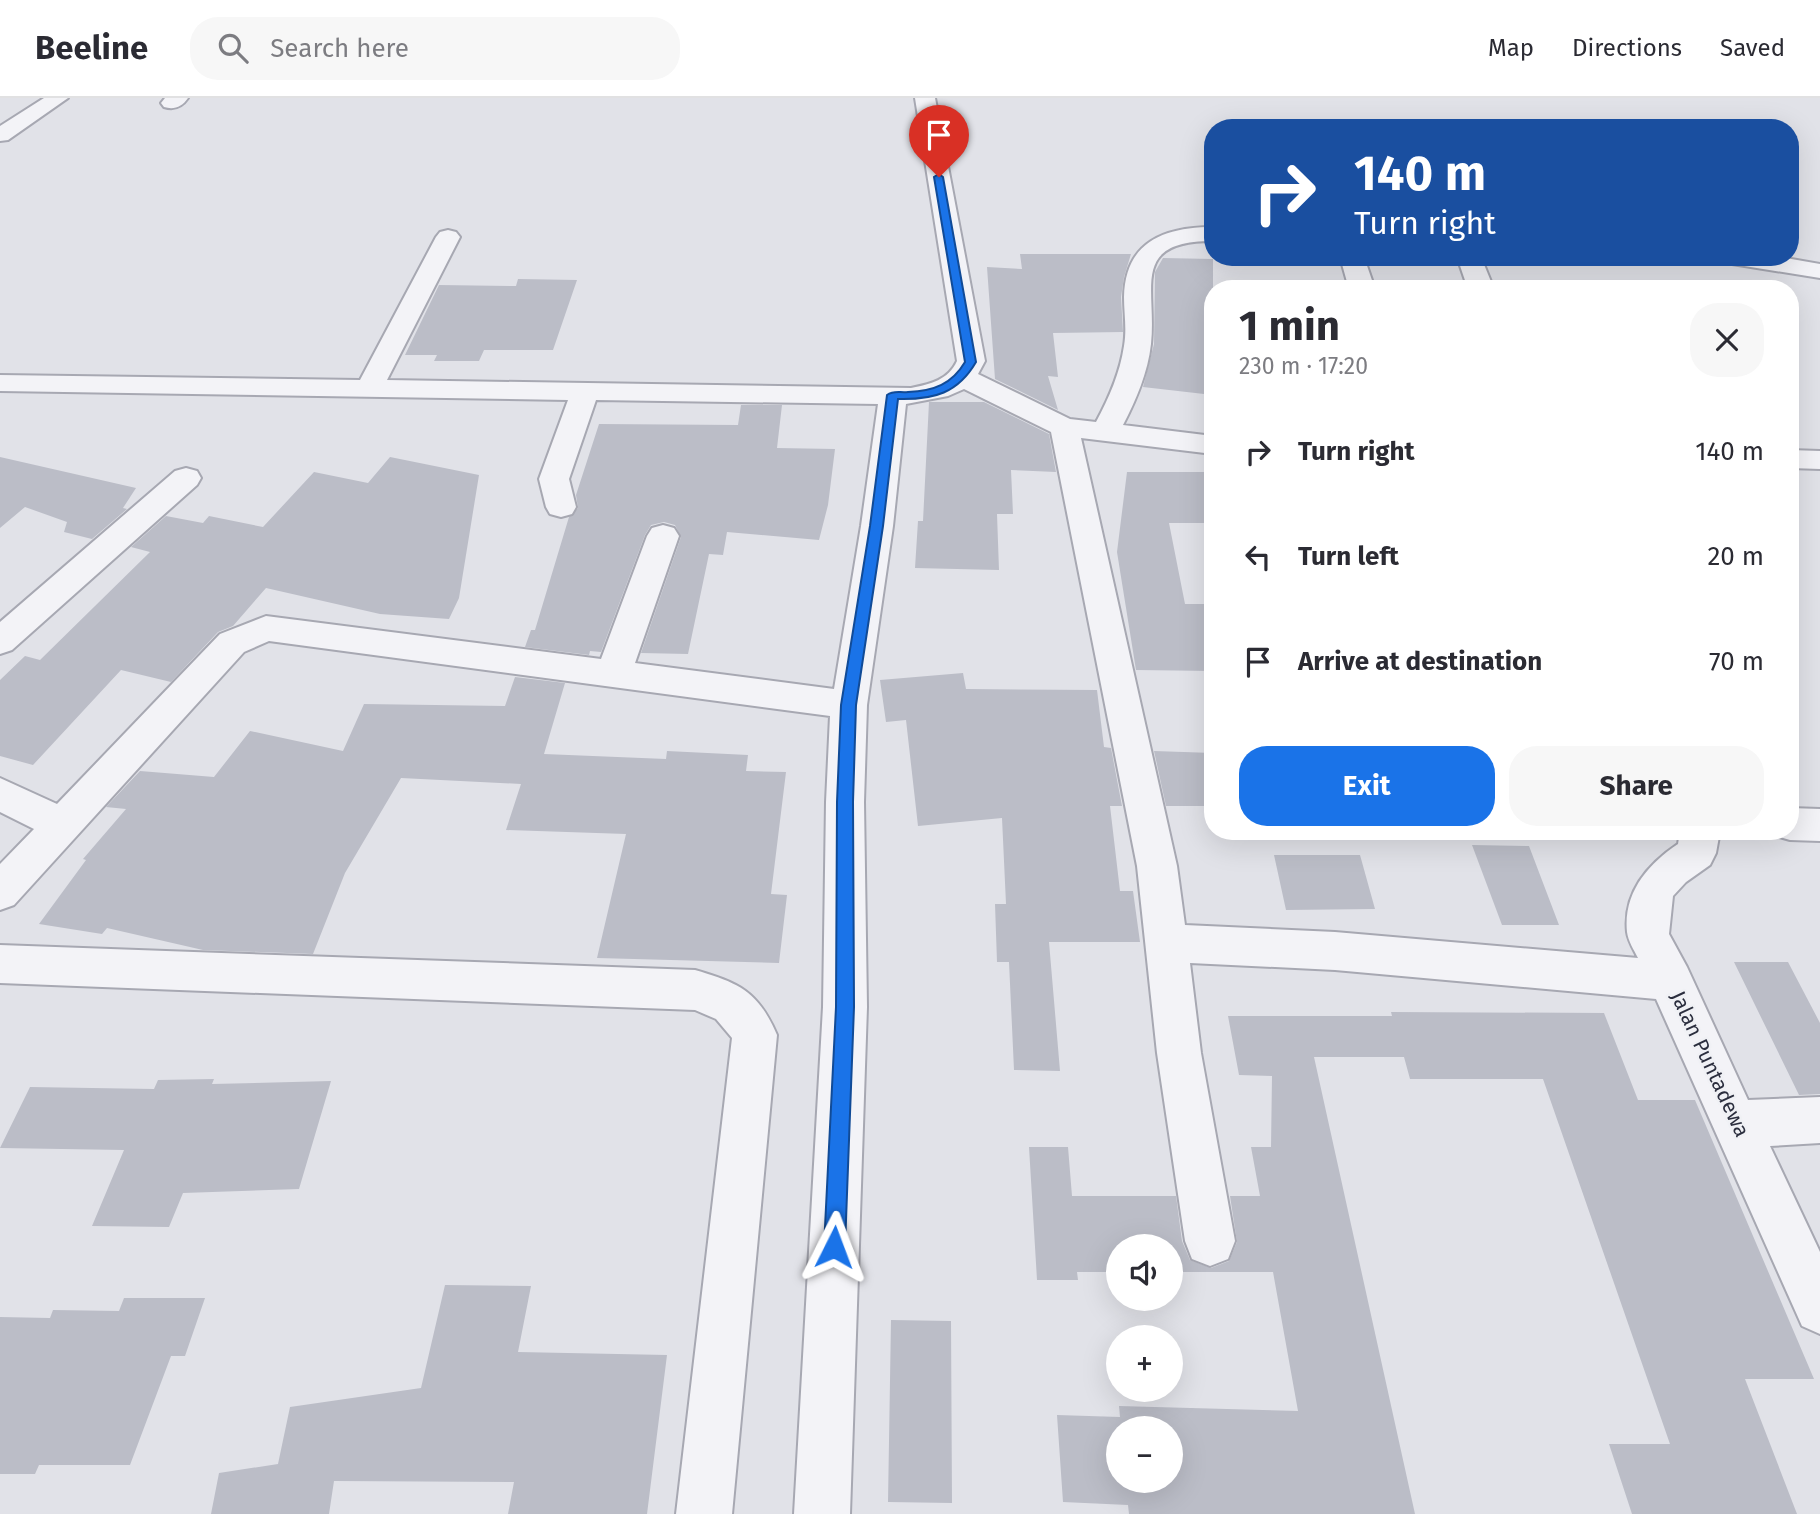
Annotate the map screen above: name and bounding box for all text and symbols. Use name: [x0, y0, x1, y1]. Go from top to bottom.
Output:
search box: [190, 17, 680, 80]
text: Beeline: [35, 28, 148, 68]
icon: search: [214, 29, 252, 67]
text: Search here: [270, 33, 409, 64]
text: Map: [1488, 34, 1534, 62]
text: Directions: [1572, 34, 1682, 62]
text: Saved: [1720, 34, 1785, 62]
pin: [909, 105, 969, 177]
icon: arrive: [920, 116, 958, 154]
text: 140 m: [1354, 144, 1486, 203]
icon: right: [1239, 147, 1330, 238]
text: Turn right: [1354, 204, 1496, 242]
text: 1 min: [1239, 301, 1340, 351]
button: close: [1690, 303, 1764, 377]
text: 230 m · 17:20: [1239, 352, 1368, 380]
icon: right: [1239, 433, 1277, 471]
text: Turn right: [1298, 436, 1415, 467]
text: 140 m: [1695, 436, 1764, 467]
icon: left: [1239, 538, 1277, 576]
text: Turn left: [1298, 541, 1399, 572]
text: 20 m: [1707, 541, 1764, 572]
icon: arrive: [1239, 643, 1277, 681]
text: Arrive at destination: [1298, 646, 1542, 677]
text: 70 m: [1709, 646, 1764, 677]
button: Exit: [1239, 746, 1495, 826]
button: Share: [1509, 746, 1764, 826]
street label: Jalan Puntadewa: [1665, 987, 1755, 1141]
position arrow: [797, 1210, 871, 1284]
map controls: [1106, 1234, 1183, 1493]
button: sound: [1106, 1234, 1183, 1311]
button: +: [1106, 1325, 1183, 1402]
button: −: [1106, 1416, 1183, 1493]

